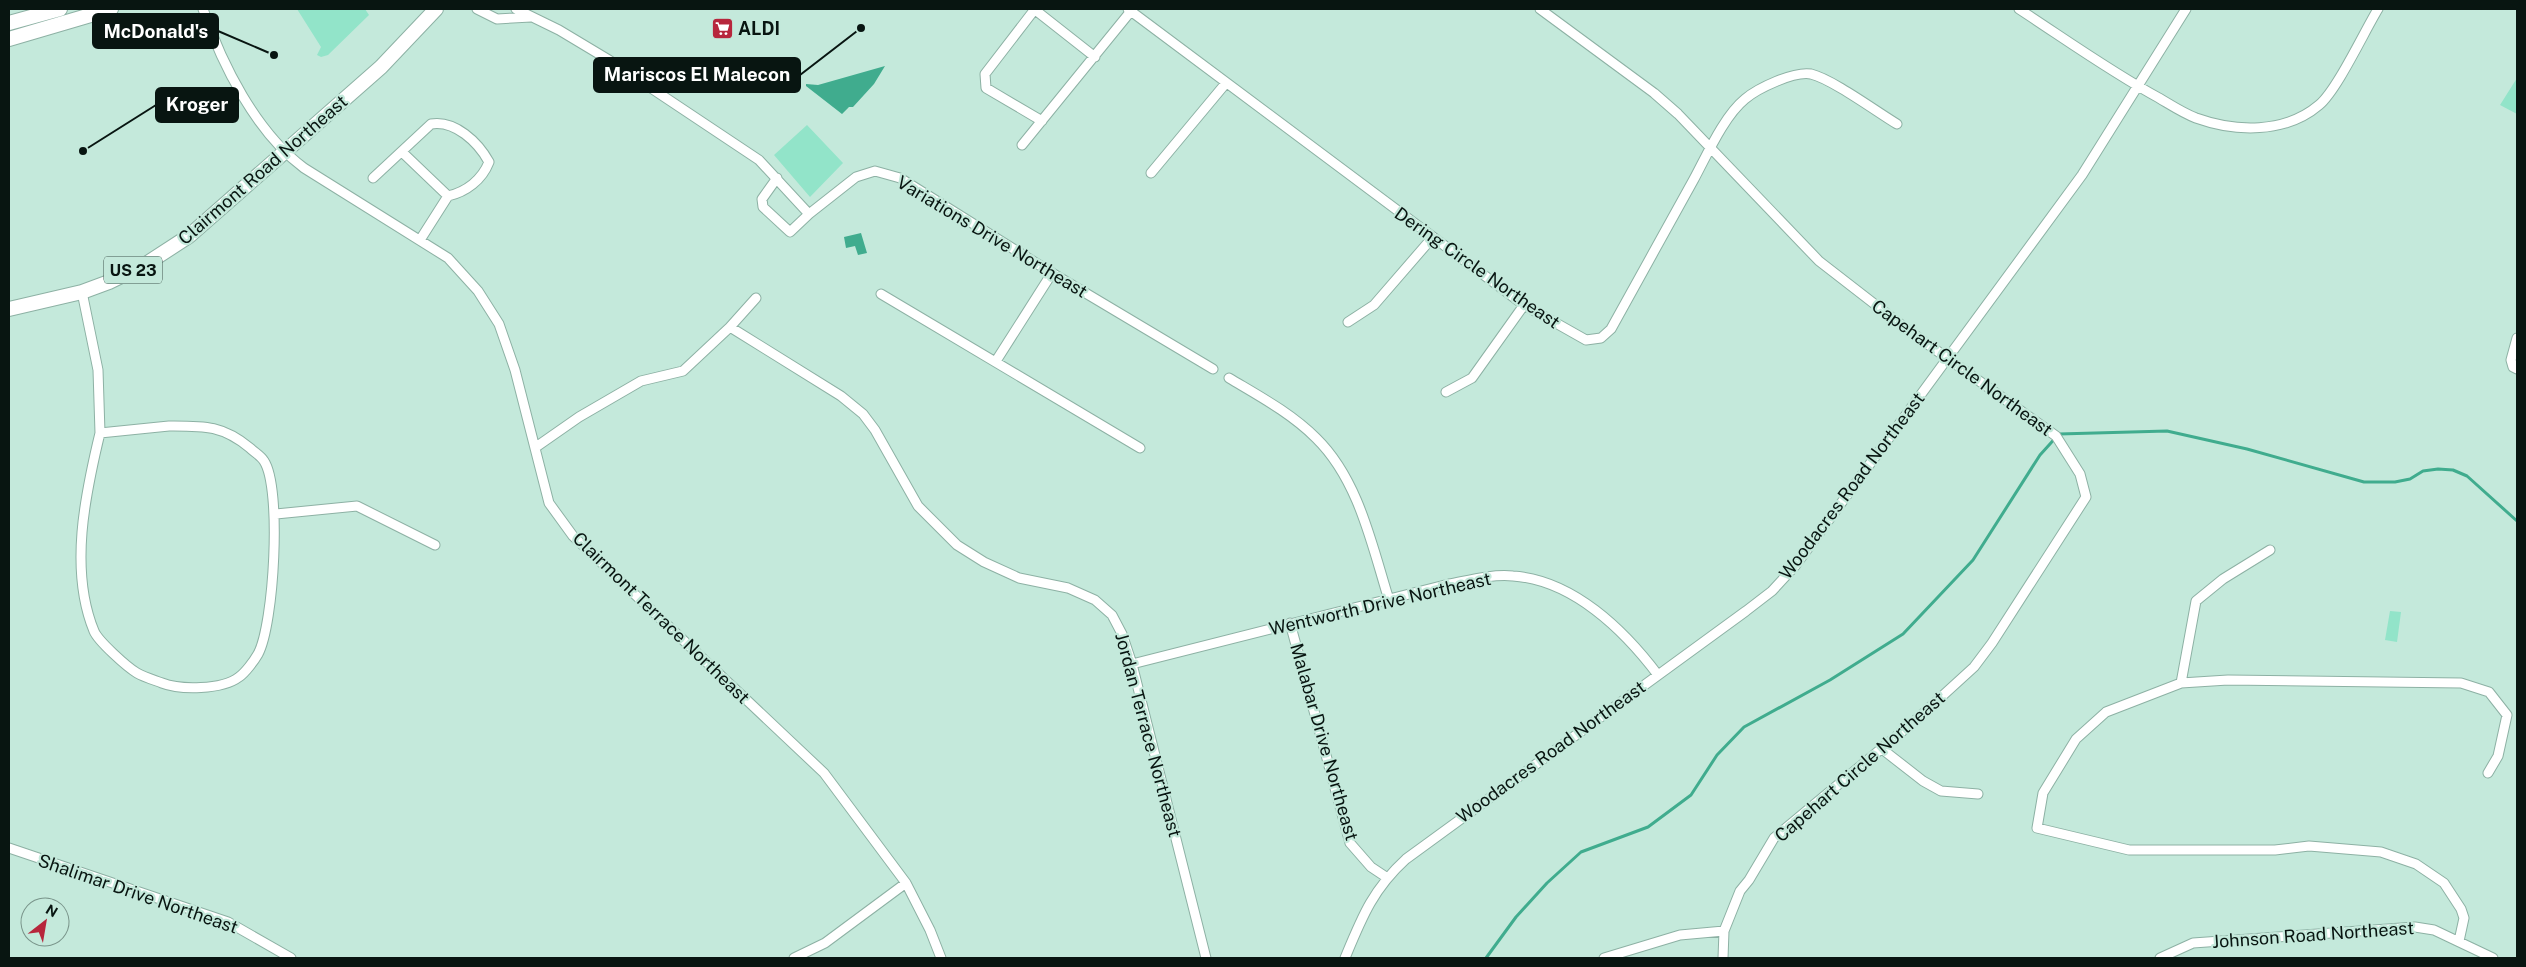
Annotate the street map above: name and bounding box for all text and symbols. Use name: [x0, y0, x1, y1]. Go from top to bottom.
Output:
callout: McDonald's: [93, 14, 218, 48]
supermarket icon: ALDI: [710, 17, 734, 41]
place label: ALDI: [738, 18, 780, 39]
text: McDonald's: [104, 20, 208, 42]
callout: Mariscos El Malecon: [594, 58, 800, 92]
text: Mariscos El Malecon: [604, 63, 790, 85]
callout: Kroger: [156, 88, 238, 122]
street label: Clairmont Road Northeast: [174, 90, 351, 249]
text: Kroger: [166, 93, 229, 115]
street label: Variations Drive Northeast: [893, 171, 1091, 302]
street label: Dering Circle Northeast: [1391, 203, 1564, 333]
road number: US 23: [104, 256, 162, 284]
street label: Capehart Circle Northeast: [1868, 295, 2057, 440]
street label: Woodacres Road Northeast: [1775, 388, 1929, 583]
street label: Clairmont Terrace Northeast: [569, 528, 754, 708]
street label: Wentworth Drive Northeast: [1267, 568, 1493, 639]
street label: Jordan Terrace Northeast: [1111, 630, 1186, 839]
street label: Malabar Drive Northeast: [1286, 641, 1363, 843]
street label: Woodacres Road Northeast: [1452, 676, 1649, 827]
street label: Capehart Circle Northeast: [1770, 687, 1949, 846]
street label: Shalimar Drive Northeast: [35, 850, 241, 938]
north arrow: [20, 897, 70, 947]
street label: Johnson Road Northeast: [2211, 917, 2415, 952]

